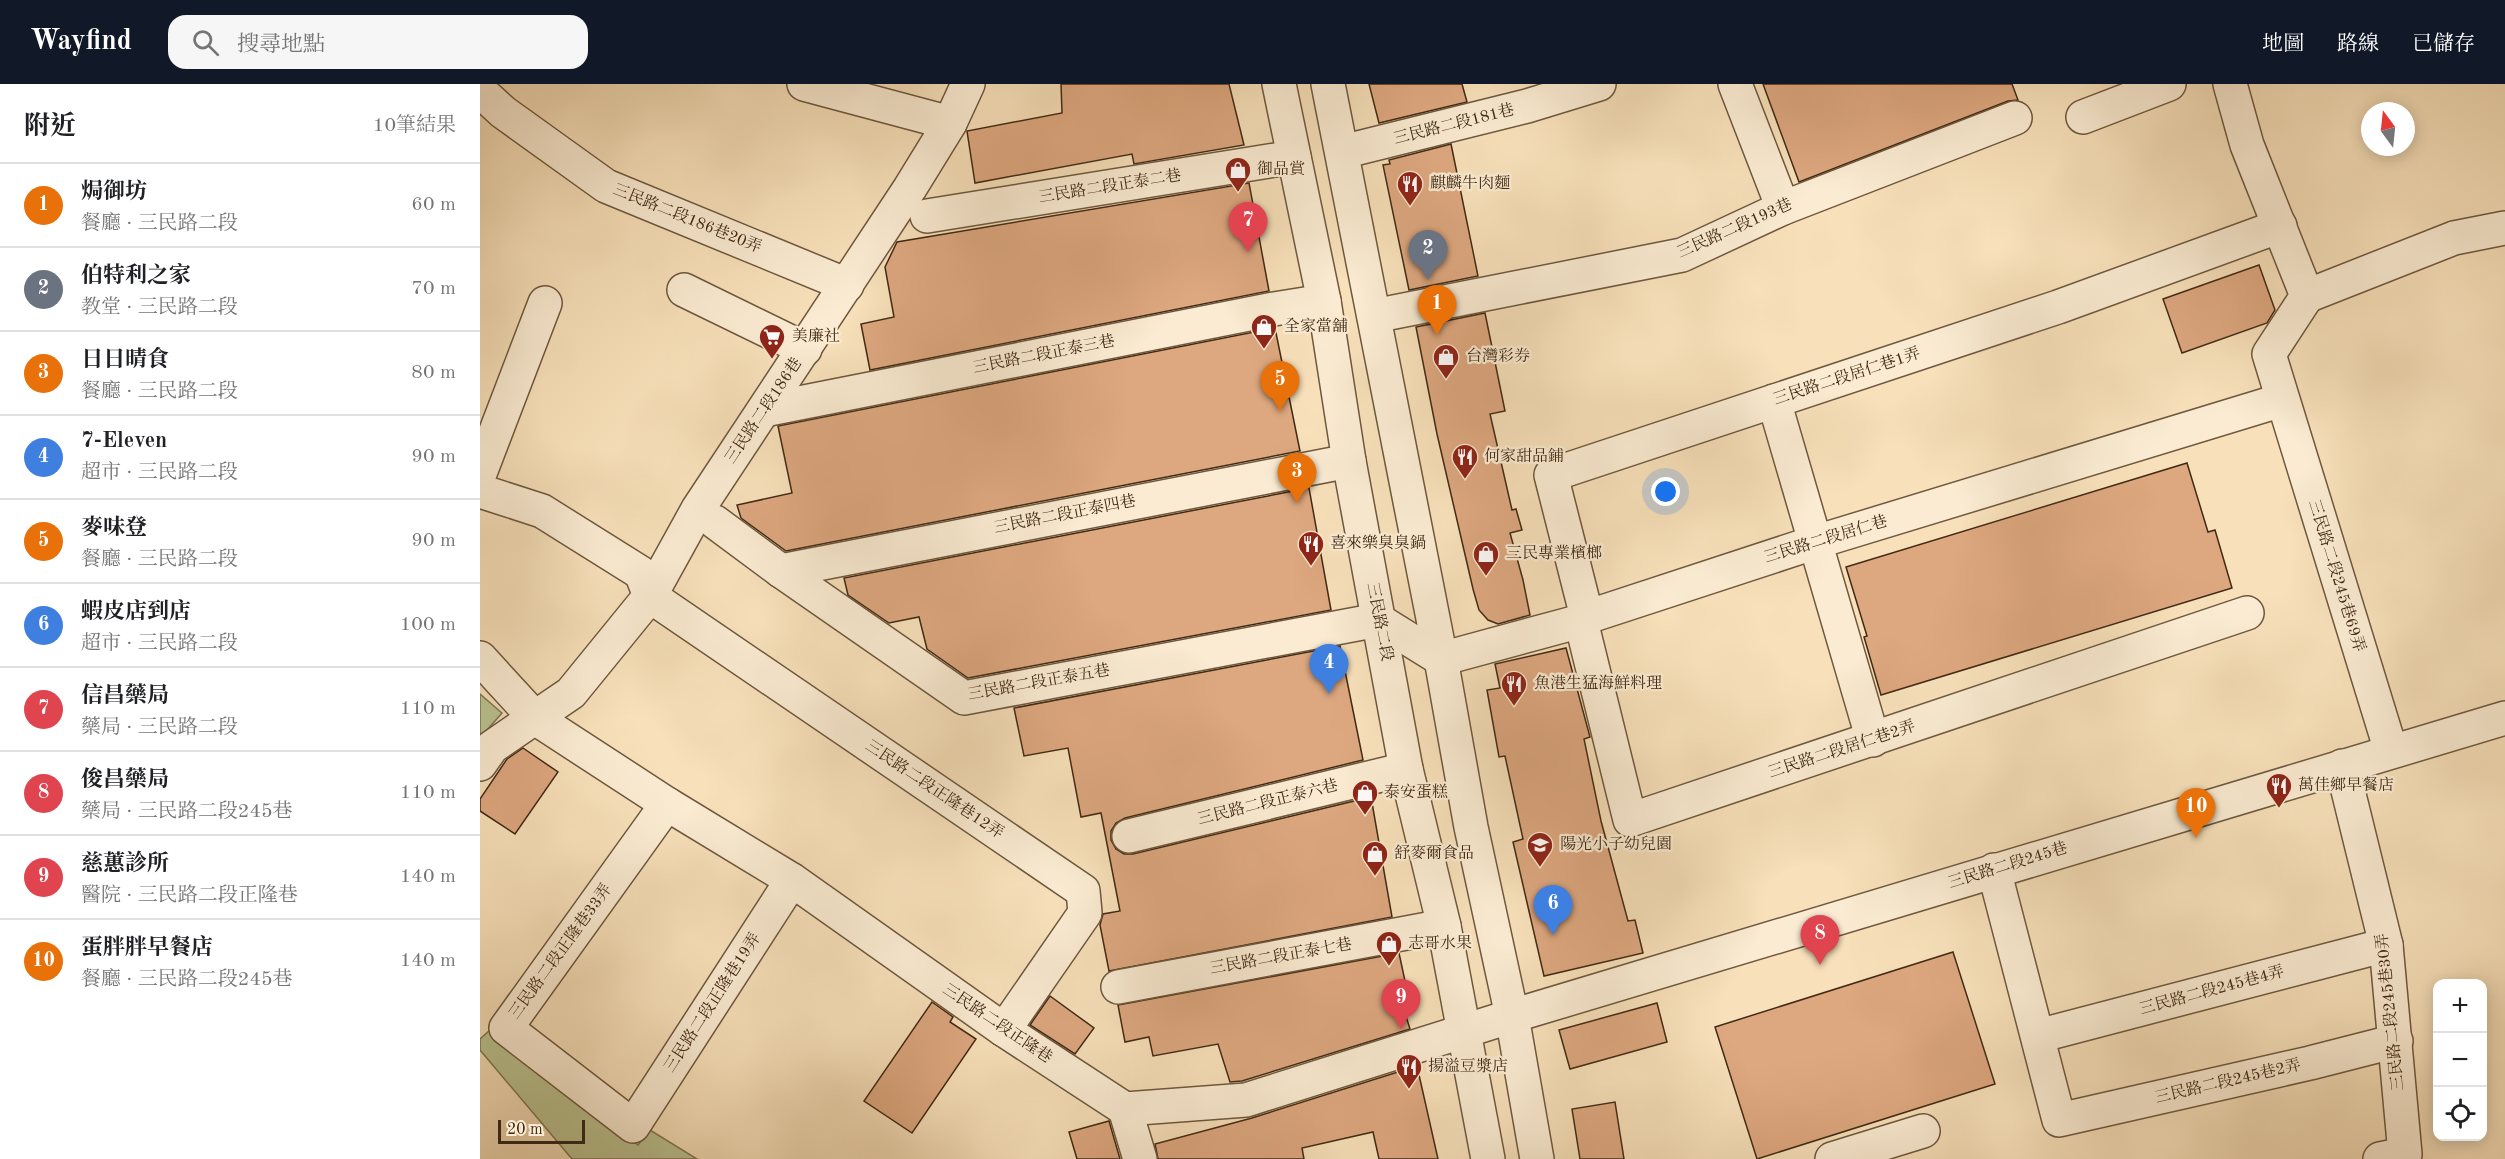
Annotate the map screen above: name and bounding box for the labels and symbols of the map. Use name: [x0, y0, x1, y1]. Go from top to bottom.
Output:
street label: 三民路二段181巷: [1391, 100, 1516, 148]
north arrow: [2361, 102, 2415, 156]
shop icon: 御品賞: [1223, 155, 1253, 193]
place label: 御品賞: [1257, 160, 1305, 178]
street label: 三民路二段正泰二巷: [1037, 166, 1182, 206]
restaurant icon: 麒麟牛肉麵: [1395, 169, 1425, 207]
place label: 麒麟牛肉麵: [1430, 174, 1510, 192]
street label: 三民路二段186巷20弄: [611, 180, 764, 256]
street label: 三民路二段193巷: [1674, 195, 1795, 261]
pin: 7: [1228, 202, 1268, 252]
pin: 2: [1408, 230, 1448, 280]
pin: 1: [1418, 286, 1456, 335]
shop icon: 全家當舖: [1249, 312, 1279, 350]
place label: 全家當舖: [1284, 317, 1348, 335]
supermarket icon: 美廉社: [757, 322, 787, 360]
place label: 美廉社: [792, 327, 840, 345]
street label: 三民路二段正泰三巷: [971, 331, 1116, 377]
shop icon: 台灣彩券: [1431, 342, 1461, 380]
street label: 三民路二段居仁巷1弄: [1771, 344, 1922, 408]
place label: 台灣彩券: [1466, 347, 1530, 365]
street label: 三民路二段186巷: [721, 354, 805, 467]
pin: 5: [1260, 362, 1300, 411]
restaurant icon: 何家甜品鋪: [1450, 442, 1480, 480]
place label: 何家甜品鋪: [1484, 447, 1564, 465]
pin: 3: [1278, 454, 1316, 503]
your location: [1651, 477, 1680, 506]
street label: 三民路二段正泰四巷: [992, 491, 1137, 537]
street label: 三民路二段245巷69弄: [2305, 497, 2369, 654]
street label: 三民路二段居仁巷: [1762, 512, 1890, 566]
restaurant icon: 喜來樂臭臭鍋: [1296, 529, 1326, 567]
place label: 喜來樂臭臭鍋: [1330, 534, 1426, 552]
shop icon: 三民專業檳榔: [1471, 539, 1501, 577]
place label: 三民專業檳榔: [1506, 544, 1602, 562]
street label: 三民路二段: [1364, 581, 1396, 663]
pin: 4: [1310, 644, 1348, 694]
street label: 三民路二段正泰五巷: [966, 661, 1111, 703]
restaurant icon: 魚港生猛海鮮料理: [1499, 669, 1529, 707]
place label: 魚港生猛海鮮料理: [1534, 674, 1662, 692]
street label: 三民路二段居仁巷2弄: [1766, 717, 1917, 781]
street label: 三民路二段正隆巷12弄: [862, 736, 1007, 842]
restaurant icon: 萬佳鄉早餐店: [2264, 771, 2294, 809]
street label: 三民路二段正泰六巷: [1196, 776, 1340, 828]
place label: 萬佳鄉早餐店: [2298, 776, 2394, 794]
shop icon: 泰安蛋糕: [1350, 778, 1380, 816]
place label: 泰安蛋糕: [1384, 783, 1448, 801]
pin: 10: [2176, 788, 2216, 838]
school or university icon: 陽光小子幼兒園: [1525, 830, 1555, 868]
place label: 陽光小子幼兒園: [1560, 835, 1672, 853]
street label: 三民路二段245巷: [1946, 838, 2070, 892]
shop icon: 舒麥爾食品: [1360, 839, 1390, 877]
place label: 舒麥爾食品: [1394, 844, 1474, 862]
street label: 三民路二段正隆巷33弄: [505, 880, 615, 1022]
pin: 6: [1534, 886, 1572, 935]
pin: 8: [1800, 916, 1840, 965]
street label: 三民路二段正隆巷19弄: [660, 929, 764, 1076]
shop icon: 志哥水果: [1374, 929, 1404, 967]
street label: 三民路二段245巷30弄: [2373, 932, 2407, 1092]
place label: 志哥水果: [1408, 934, 1472, 952]
street label: 三民路二段正泰七巷: [1208, 935, 1353, 977]
street label: 三民路二段245巷4弄: [2137, 962, 2286, 1018]
street label: 三民路二段正隆巷: [939, 980, 1056, 1066]
pin: 9: [1382, 980, 1420, 1029]
restaurant icon: 揚溢豆漿店: [1394, 1052, 1424, 1090]
street label: 三民路二段245巷2弄: [2153, 1055, 2302, 1107]
place label: 揚溢豆漿店: [1428, 1057, 1508, 1075]
scale bar: [498, 1117, 585, 1144]

